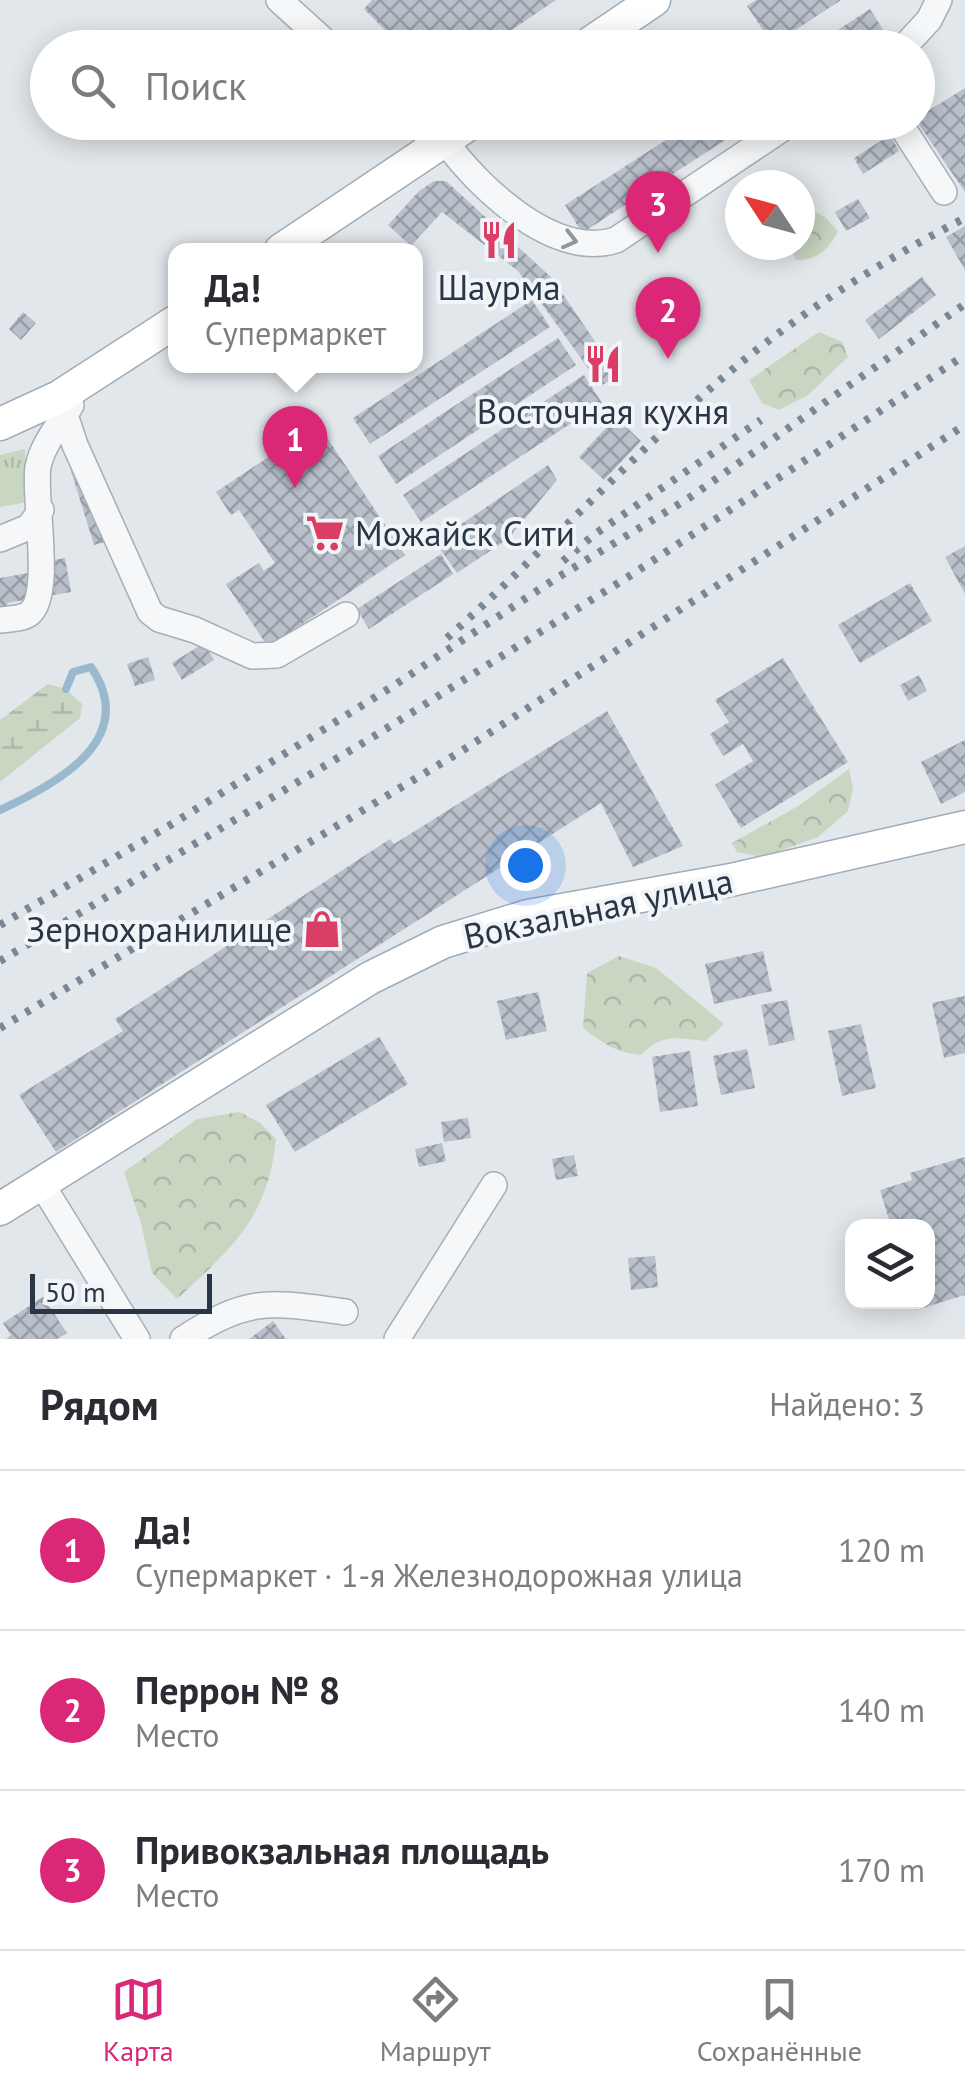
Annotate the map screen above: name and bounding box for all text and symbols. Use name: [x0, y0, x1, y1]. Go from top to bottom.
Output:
search box: [30, 30, 935, 140]
icon: search: [65, 58, 120, 113]
text: Поиск: [145, 61, 246, 110]
pin: 3: [626, 170, 690, 253]
north arrow: [725, 170, 815, 260]
restaurant icon: Шаурма: [478, 219, 520, 261]
one-way arrow: [561, 228, 578, 249]
popup: [168, 243, 423, 373]
text: Да!: [205, 263, 261, 312]
place label: Шаурма: [437, 264, 561, 310]
pin: 2: [636, 276, 700, 359]
text: Супермаркет: [205, 312, 386, 354]
restaurant icon: Восточная кухня: [582, 343, 624, 385]
place label: Восточная кухня: [477, 388, 729, 434]
pin: 1: [262, 406, 328, 488]
place label: Можайск Сити: [355, 510, 575, 556]
supermarket icon: Можайск Сити: [304, 512, 346, 554]
your location: [500, 840, 551, 891]
street label: Вокзальная улица: [459, 857, 737, 959]
place label: Зернохранилище: [26, 906, 292, 952]
shop icon: Зернохранилище: [301, 908, 343, 950]
map controls: [845, 1219, 935, 1309]
button: layers: [845, 1219, 935, 1309]
scale bar: [30, 1269, 212, 1314]
text: 50 m: [45, 1273, 106, 1310]
text: Рядом: [40, 1377, 159, 1432]
text: Найдено: 3: [769, 1383, 925, 1425]
text: Да!: [135, 1505, 191, 1554]
text: 1: [63, 1529, 82, 1571]
text: 120 m: [838, 1529, 925, 1571]
text: Супермаркет · 1-я Железнодорожная улица: [135, 1554, 743, 1596]
text: Перрон № 8: [135, 1665, 340, 1714]
text: 2: [63, 1689, 82, 1731]
text: 140 m: [838, 1689, 925, 1731]
text: Место: [135, 1714, 220, 1756]
text: Привокзальная площадь: [135, 1825, 549, 1874]
text: 3: [63, 1849, 82, 1891]
text: 170 m: [838, 1849, 925, 1891]
text: Место: [135, 1874, 220, 1916]
tab: Карта: [103, 1972, 174, 2069]
tab: Маршрут: [380, 1972, 491, 2069]
tab: Сохранённые: [697, 1972, 862, 2069]

